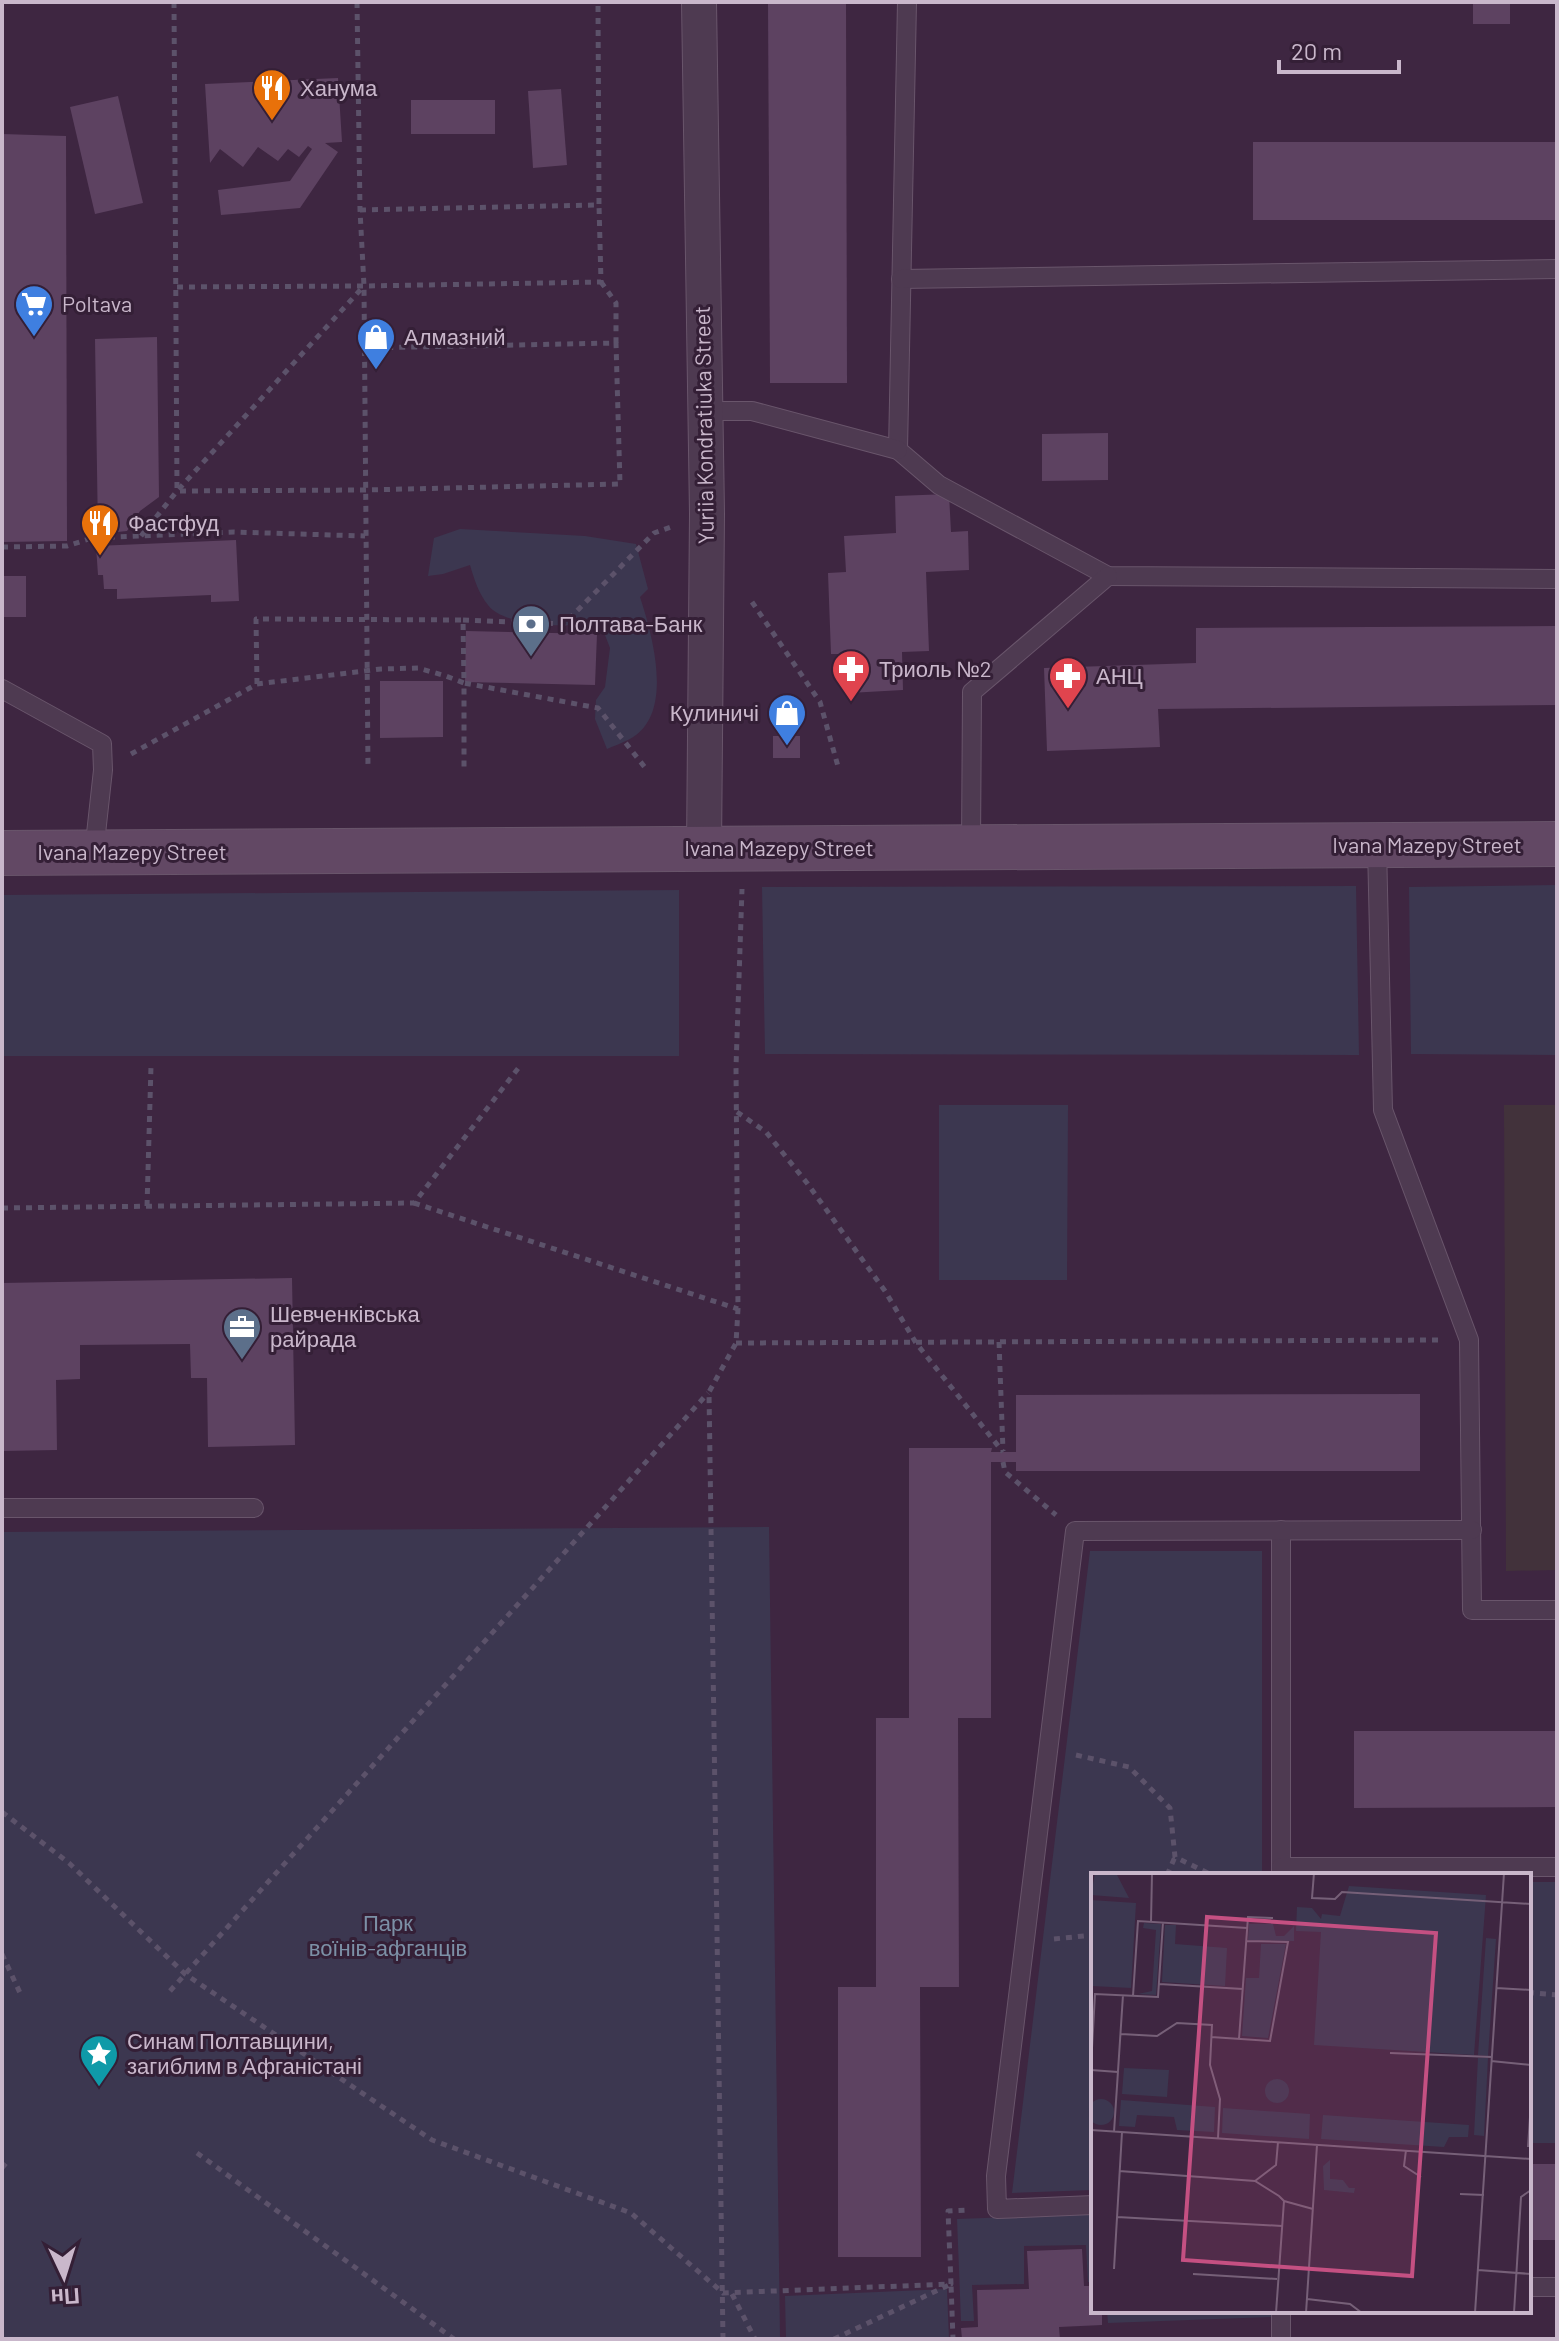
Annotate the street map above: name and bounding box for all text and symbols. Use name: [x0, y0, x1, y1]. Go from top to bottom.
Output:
scale bar: [1279, 24, 1399, 74]
text: 20 m: [1291, 36, 1342, 65]
restaurant icon: Ханума: [251, 67, 293, 122]
place label: Ханума: [300, 74, 378, 101]
supermarket icon: Poltava: [13, 283, 55, 338]
place label: Poltava: [62, 290, 132, 316]
street label: Yuriia Kondratiuka Street: [688, 306, 718, 544]
shop icon: Алмазний: [355, 316, 397, 371]
place label: Алмазний: [404, 323, 505, 349]
restaurant icon: Фастфуд: [79, 502, 121, 557]
place label: Фастфуд: [128, 509, 219, 536]
bank icon: Полтава-Банк: [510, 603, 552, 658]
place label: Полтава-Банк: [559, 610, 703, 636]
pharmacy icon: Триоль №2: [830, 648, 872, 703]
place label: Триоль №2: [879, 655, 992, 682]
pharmacy icon: АНЦ: [1047, 655, 1089, 710]
place label: АНЦ: [1096, 662, 1143, 689]
shop icon: Кулиничі: [766, 692, 808, 747]
place label: Кулиничі: [670, 699, 759, 726]
street label: Ivana Mazepy Street: [1332, 831, 1522, 857]
street label: Ivana Mazepy Street: [684, 834, 874, 860]
street label: Ivana Mazepy Street: [37, 838, 227, 864]
place label: Шевченківська райрада: [270, 1300, 420, 1352]
office icon: Шевченківська райрада: [221, 1306, 263, 1361]
inset map: [1091, 1873, 1531, 2313]
park label: Парк воїнів-афганців: [309, 1909, 467, 1961]
place label: Синам Полтавщини, загиблим в Афганістані: [127, 2027, 362, 2079]
place icon: Синам Полтавщини, загиблим в Афганістані: [78, 2033, 120, 2088]
north arrow: [24, 2237, 104, 2317]
text: Пн: [50, 2284, 81, 2312]

